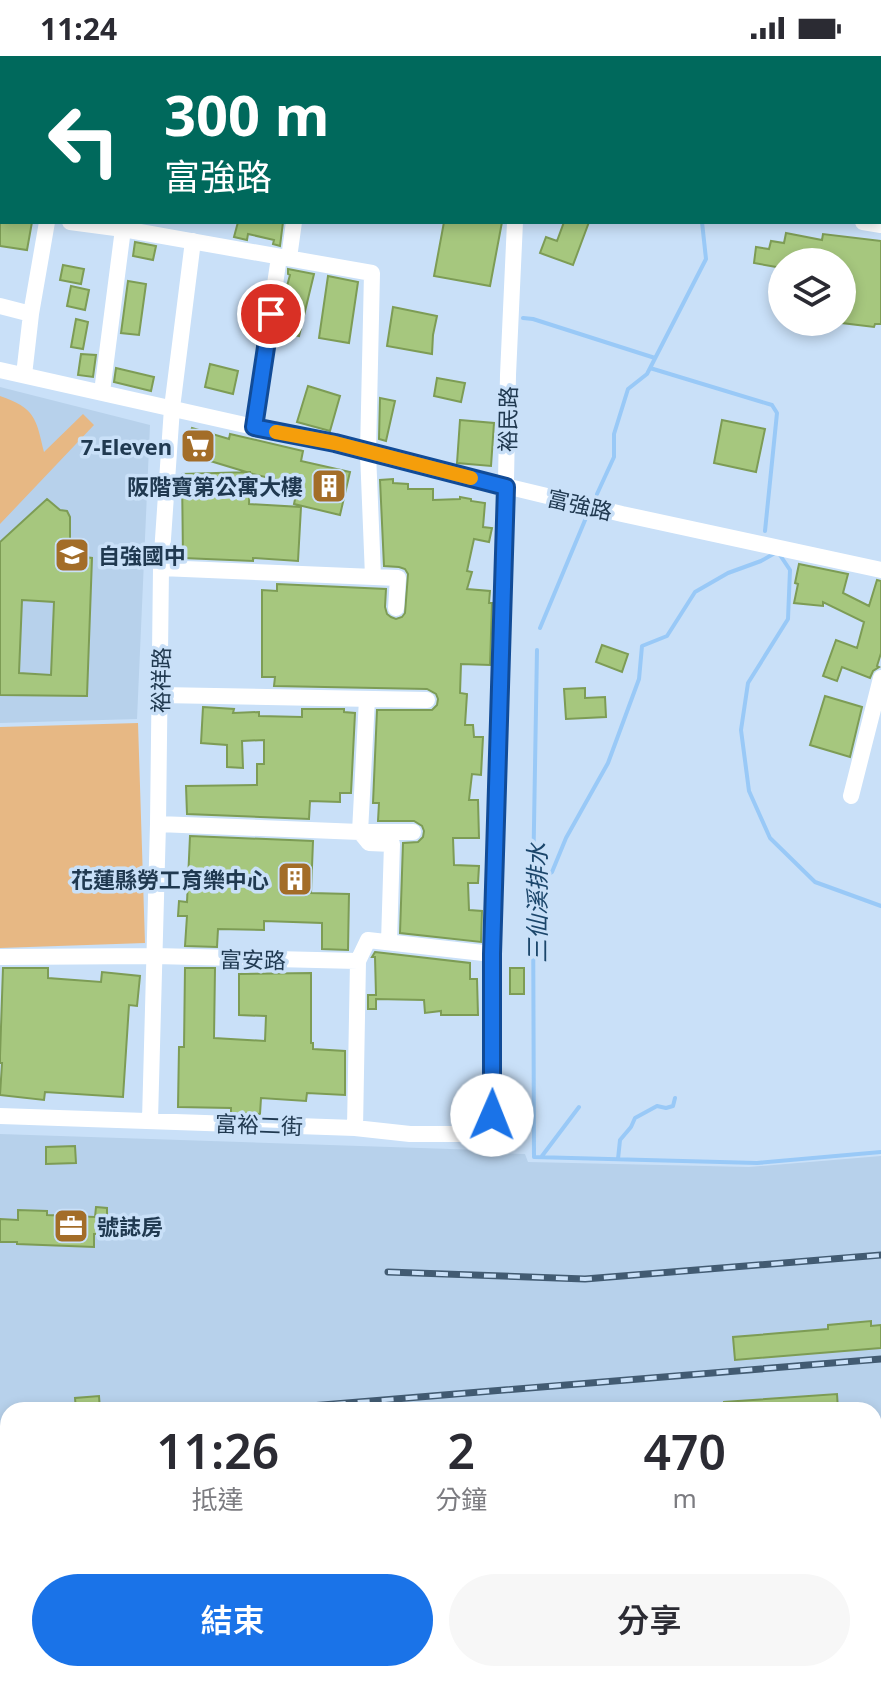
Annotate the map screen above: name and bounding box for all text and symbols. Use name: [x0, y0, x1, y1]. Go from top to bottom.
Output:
text: 11:24: [40, 8, 117, 49]
text: 300 m: [164, 76, 329, 152]
icon: left: [32, 88, 136, 192]
text: 富強路: [164, 152, 272, 201]
map controls: [768, 248, 856, 336]
button: layers: [768, 248, 856, 336]
pin: [237, 280, 305, 348]
icon: arrive: [249, 292, 293, 336]
street label: 裕民路: [491, 386, 523, 452]
supermarket icon: 7-Eleven: [179, 427, 217, 465]
place label: 7-Eleven: [81, 431, 172, 461]
building icon: 阪階寶第公寓大樓: [310, 467, 348, 505]
place label: 阪階寶第公寓大樓: [127, 471, 303, 501]
street label: 富強路: [544, 482, 616, 526]
school or university icon: 自強國中: [53, 536, 91, 574]
place label: 自強國中: [98, 540, 186, 570]
street label: 裕祥路: [144, 647, 176, 713]
water label: 三仙溪排水: [520, 842, 553, 963]
building icon: 花蓮縣勞工育樂中心: [276, 860, 314, 898]
place label: 花蓮縣勞工育樂中心: [71, 864, 269, 894]
street label: 富安路: [220, 943, 286, 975]
position arrow: [450, 1073, 534, 1157]
street label: 富裕二街: [214, 1107, 304, 1141]
office icon: 號誌房: [52, 1207, 90, 1245]
place label: 號誌房: [97, 1211, 163, 1241]
text: 11:26: [156, 1418, 279, 1483]
text: 2: [448, 1418, 475, 1483]
text: 470: [643, 1419, 726, 1484]
text: m: [673, 1480, 697, 1516]
text: 抵達: [192, 1481, 244, 1517]
text: 分鐘: [435, 1481, 487, 1517]
button: 結束: [32, 1574, 433, 1666]
button: 分享: [449, 1574, 850, 1666]

